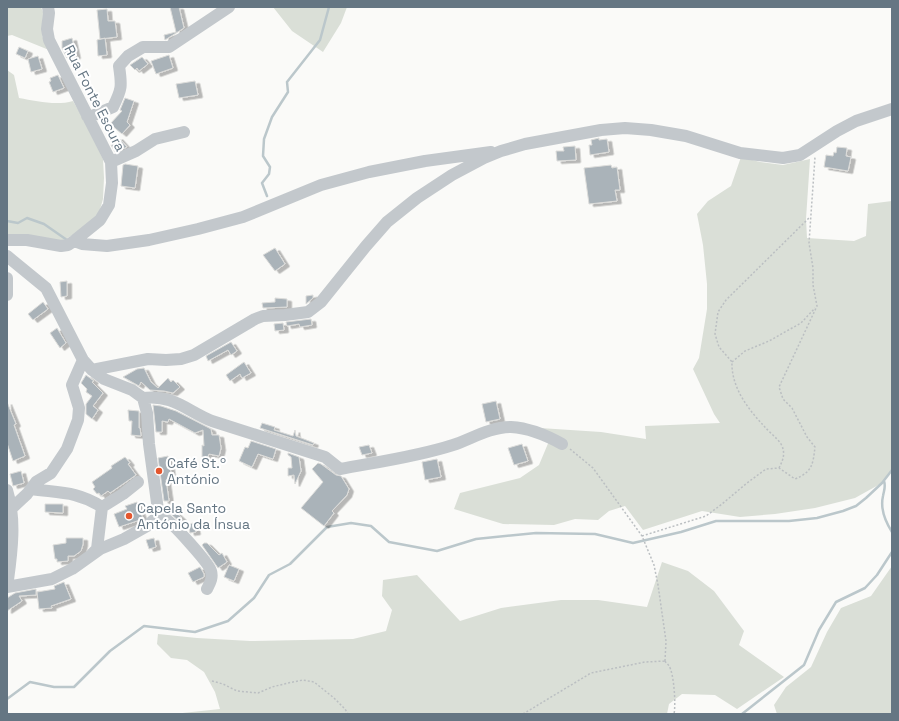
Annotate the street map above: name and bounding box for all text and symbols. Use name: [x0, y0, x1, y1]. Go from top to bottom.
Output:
street label: Rua Fonte Escura: [60, 42, 130, 154]
place label: Café St.º António: [167, 454, 226, 488]
marker: Café St.º António: [154, 466, 164, 476]
place label: Capela Santo António da Ínsua: [137, 499, 250, 533]
marker: Capela Santo António da Ínsua: [124, 511, 134, 521]

